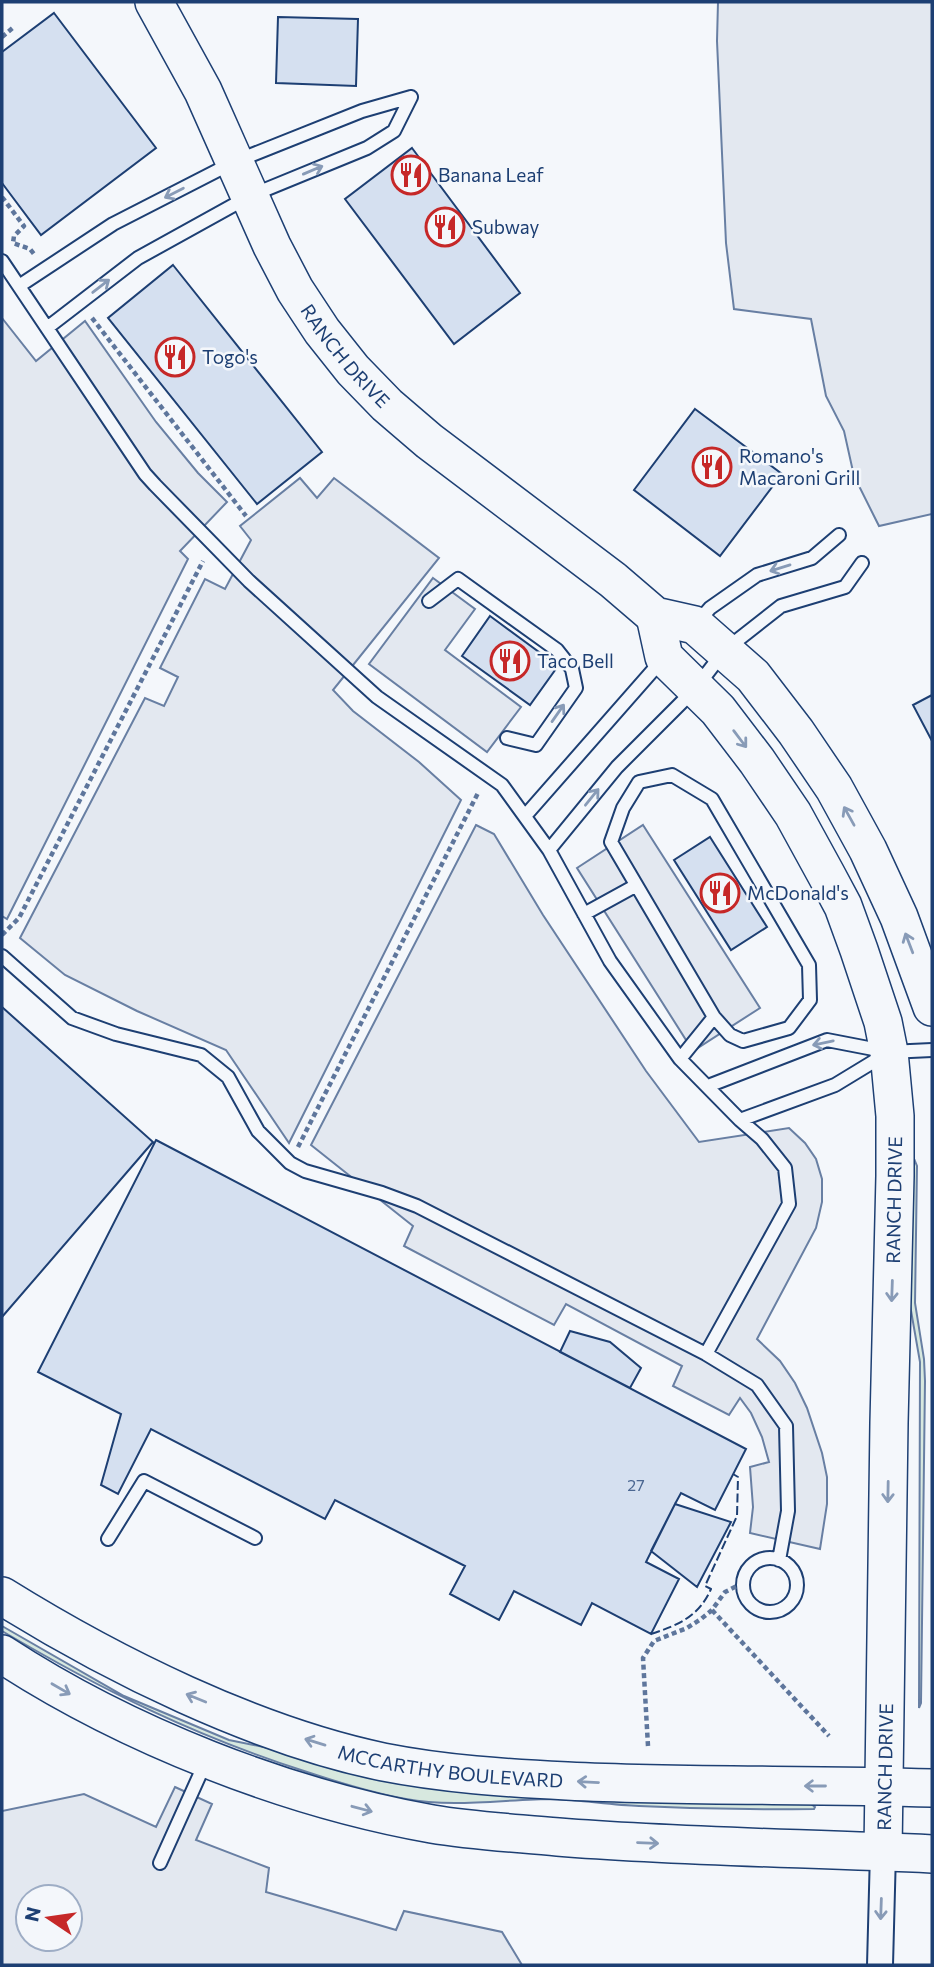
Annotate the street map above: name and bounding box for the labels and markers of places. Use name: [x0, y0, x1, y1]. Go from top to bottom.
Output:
restaurant icon: Banana Leaf: [390, 154, 432, 196]
place label: Banana Leaf: [438, 163, 544, 186]
restaurant icon: Subway: [424, 206, 466, 248]
place label: Subway: [472, 215, 539, 238]
restaurant icon: Togo's: [154, 336, 196, 378]
place label: Togo's: [202, 345, 258, 368]
place label: Romano's Macaroni Grill: [739, 444, 860, 489]
restaurant icon: Romano's Macaroni Grill: [691, 446, 733, 488]
restaurant icon: Taco Bell: [489, 640, 531, 682]
place label: Taco Bell: [537, 649, 614, 672]
restaurant icon: McDonald's: [699, 872, 741, 914]
place label: McDonald's: [747, 881, 849, 904]

